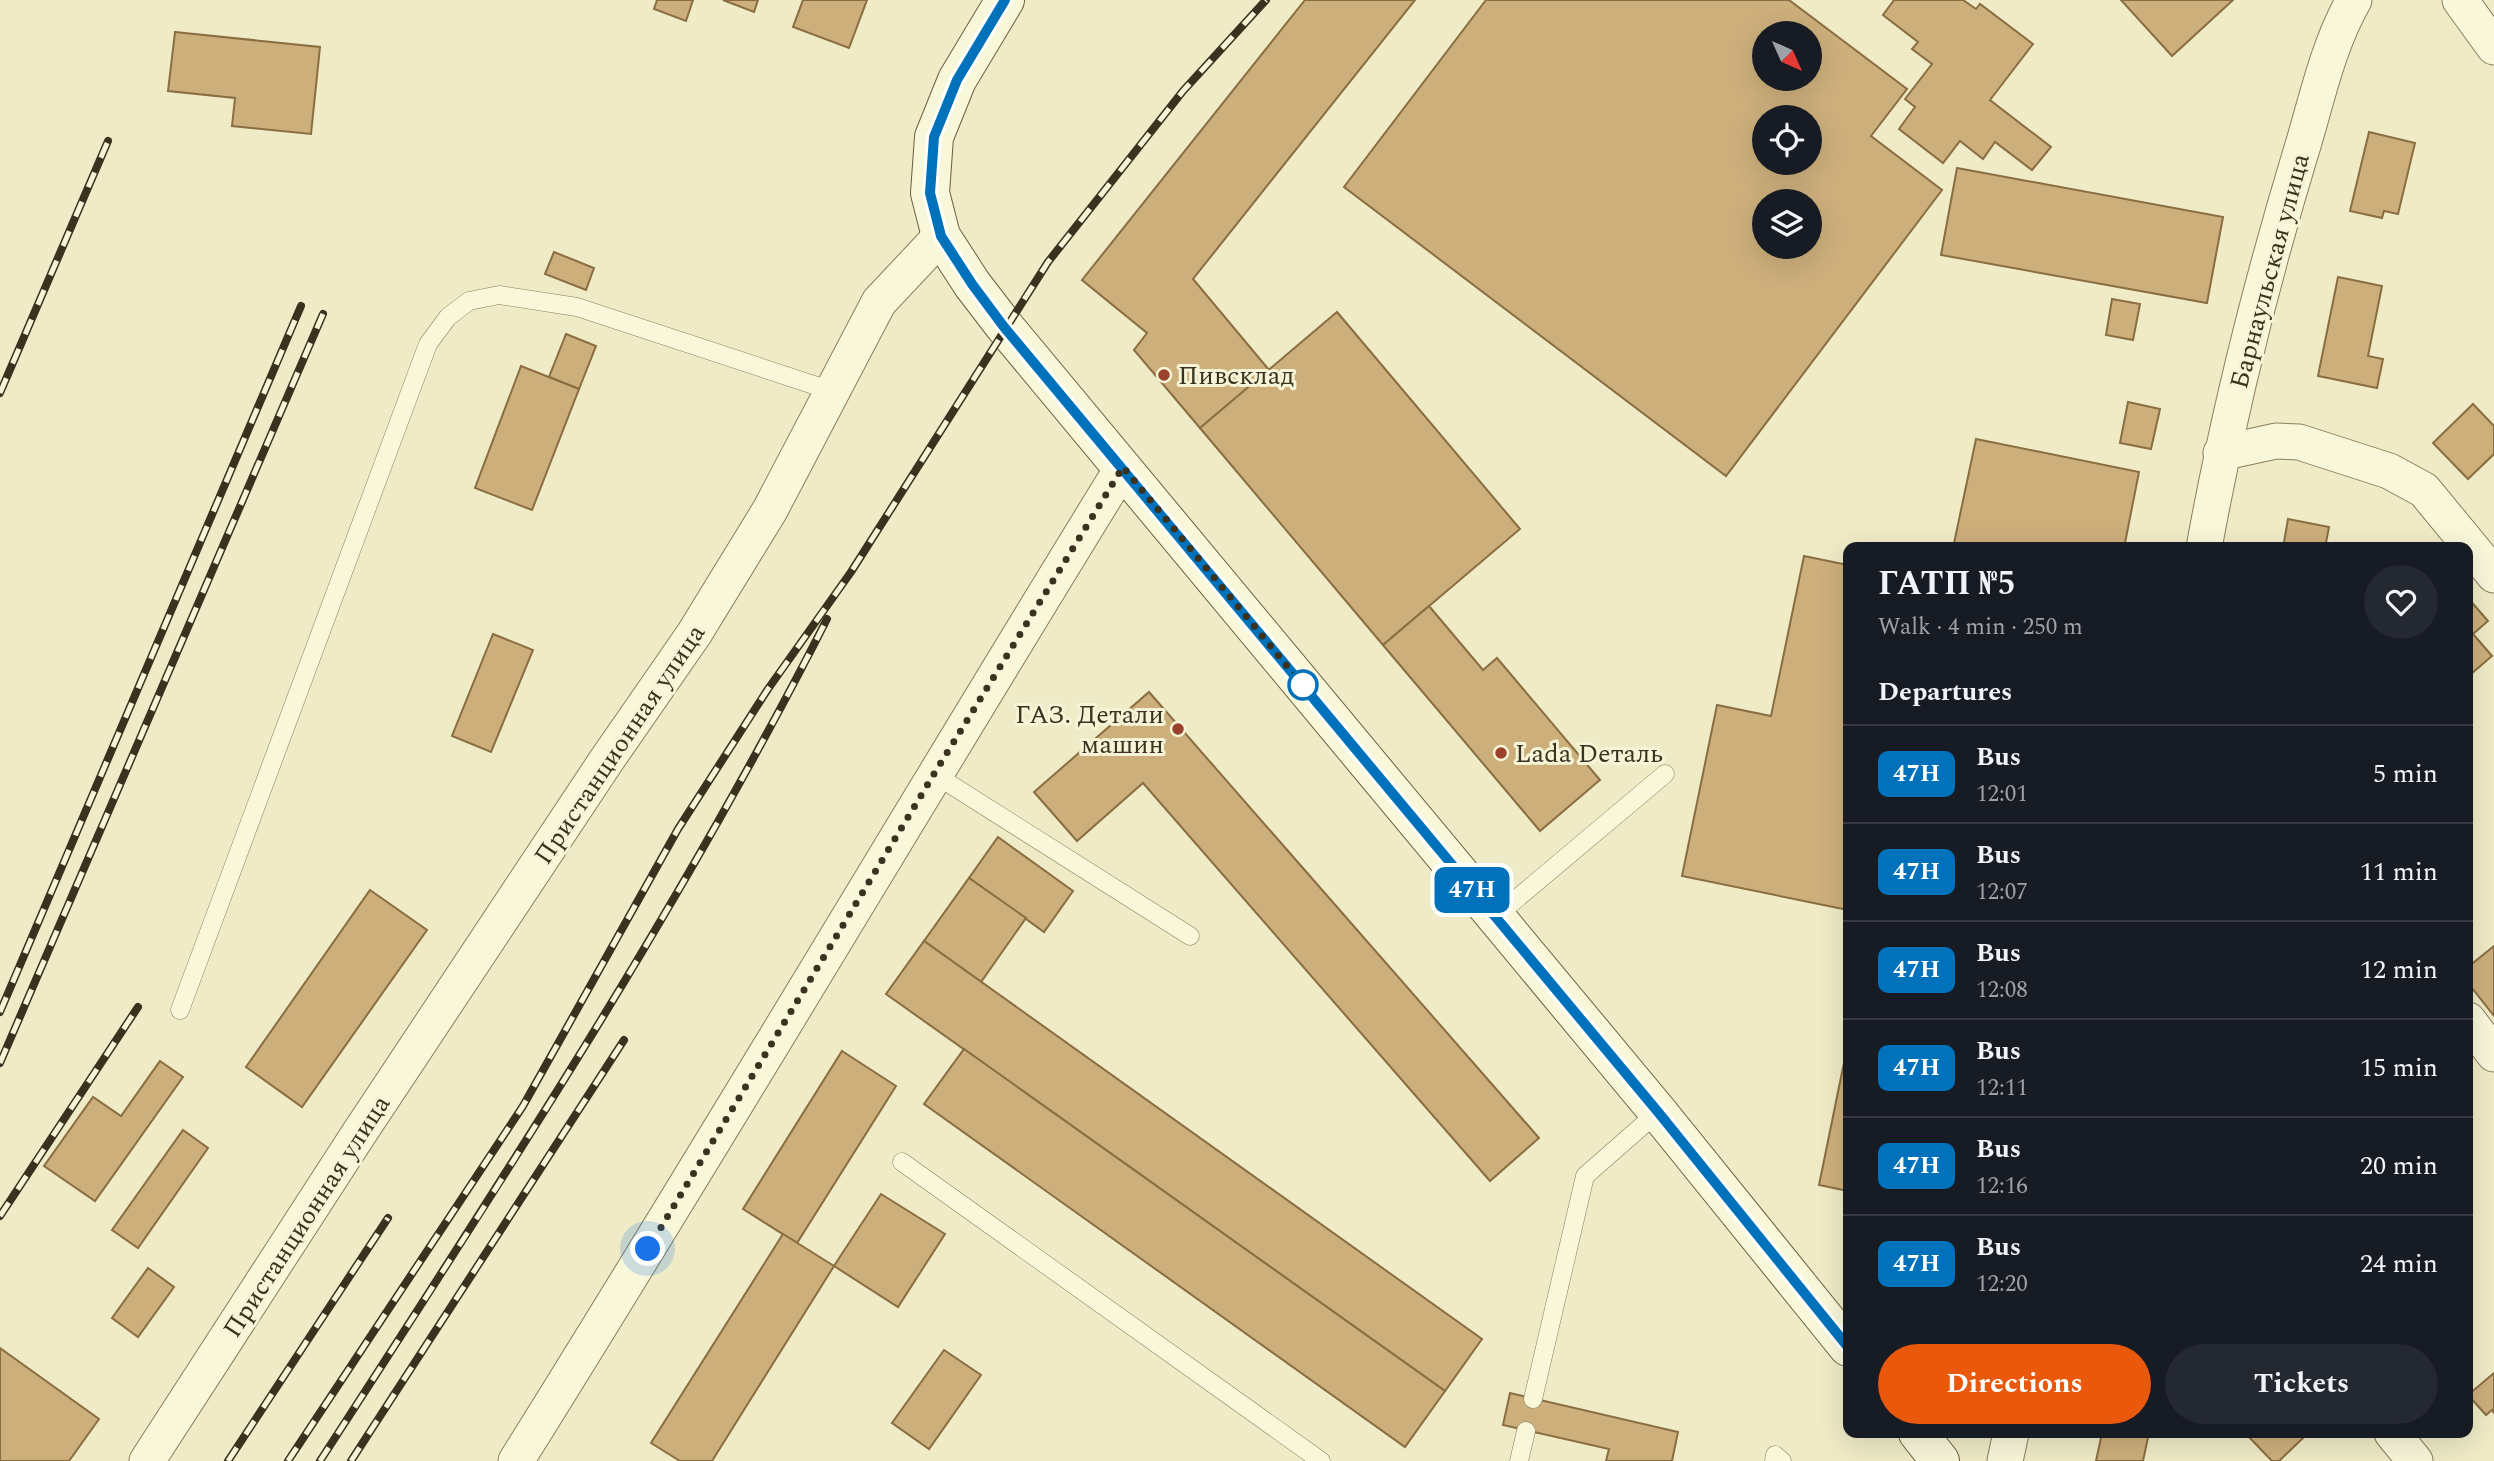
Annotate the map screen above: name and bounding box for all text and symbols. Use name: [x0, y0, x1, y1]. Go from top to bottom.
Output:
north arrow: [1752, 21, 1822, 91]
map controls: [1752, 21, 1822, 259]
button: locate: [1752, 105, 1822, 175]
street label: Барнаульская улица: [2219, 149, 2321, 393]
button: layers: [1752, 189, 1822, 259]
place label: Пивсклад: [1178, 356, 1295, 396]
marker: Пивсклад: [1156, 367, 1172, 383]
text: ГАТП №5: [1878, 559, 2016, 609]
button: heart: [2364, 565, 2438, 639]
text: Walk · 4 min · 250 m: [1878, 610, 2083, 645]
street label: Пристанционная улица: [524, 616, 716, 873]
unlabelled marker: [1288, 670, 1318, 700]
text: Departures: [1878, 672, 2012, 712]
place label: ГАЗ. Детали машин: [1015, 695, 1164, 765]
marker: ГАЗ. Детали машин: [1170, 721, 1186, 737]
place label: Lada Dеталь: [1515, 734, 1663, 774]
text: Bus: [1976, 737, 2021, 777]
marker: Lada Dеталь: [1493, 745, 1509, 761]
text: 5 min: [2373, 754, 2438, 794]
text: 47Н: [1893, 756, 1940, 792]
text: 12:01: [1976, 777, 2028, 812]
text: Bus: [1976, 835, 2021, 875]
text: 11 min: [2360, 852, 2438, 892]
text: 47Н: [1893, 854, 1940, 890]
line badge: 47Н: [1432, 867, 1512, 913]
text: 47Н: [1449, 872, 1496, 908]
text: 12:07: [1976, 875, 2028, 910]
text: Bus: [1976, 933, 2021, 973]
text: 12 min: [2360, 950, 2438, 990]
text: 47Н: [1893, 952, 1940, 988]
text: 12:08: [1976, 973, 2028, 1008]
text: Bus: [1976, 1031, 2021, 1071]
text: 15 min: [2360, 1048, 2438, 1088]
text: 47Н: [1893, 1050, 1940, 1086]
text: 12:11: [1976, 1071, 2028, 1106]
street label: Пристанционная улица: [213, 1087, 401, 1346]
text: Bus: [1976, 1129, 2021, 1169]
text: 20 min: [2360, 1146, 2438, 1186]
text: 47Н: [1893, 1148, 1940, 1184]
text: 12:16: [1976, 1169, 2028, 1204]
text: Bus: [1976, 1227, 2021, 1267]
your location: [630, 1231, 665, 1266]
text: 24 min: [2360, 1244, 2438, 1284]
text: 47Н: [1893, 1246, 1940, 1282]
text: 12:20: [1976, 1267, 2028, 1302]
button: Directions: [1878, 1344, 2151, 1424]
button: Tickets: [2165, 1344, 2438, 1424]

